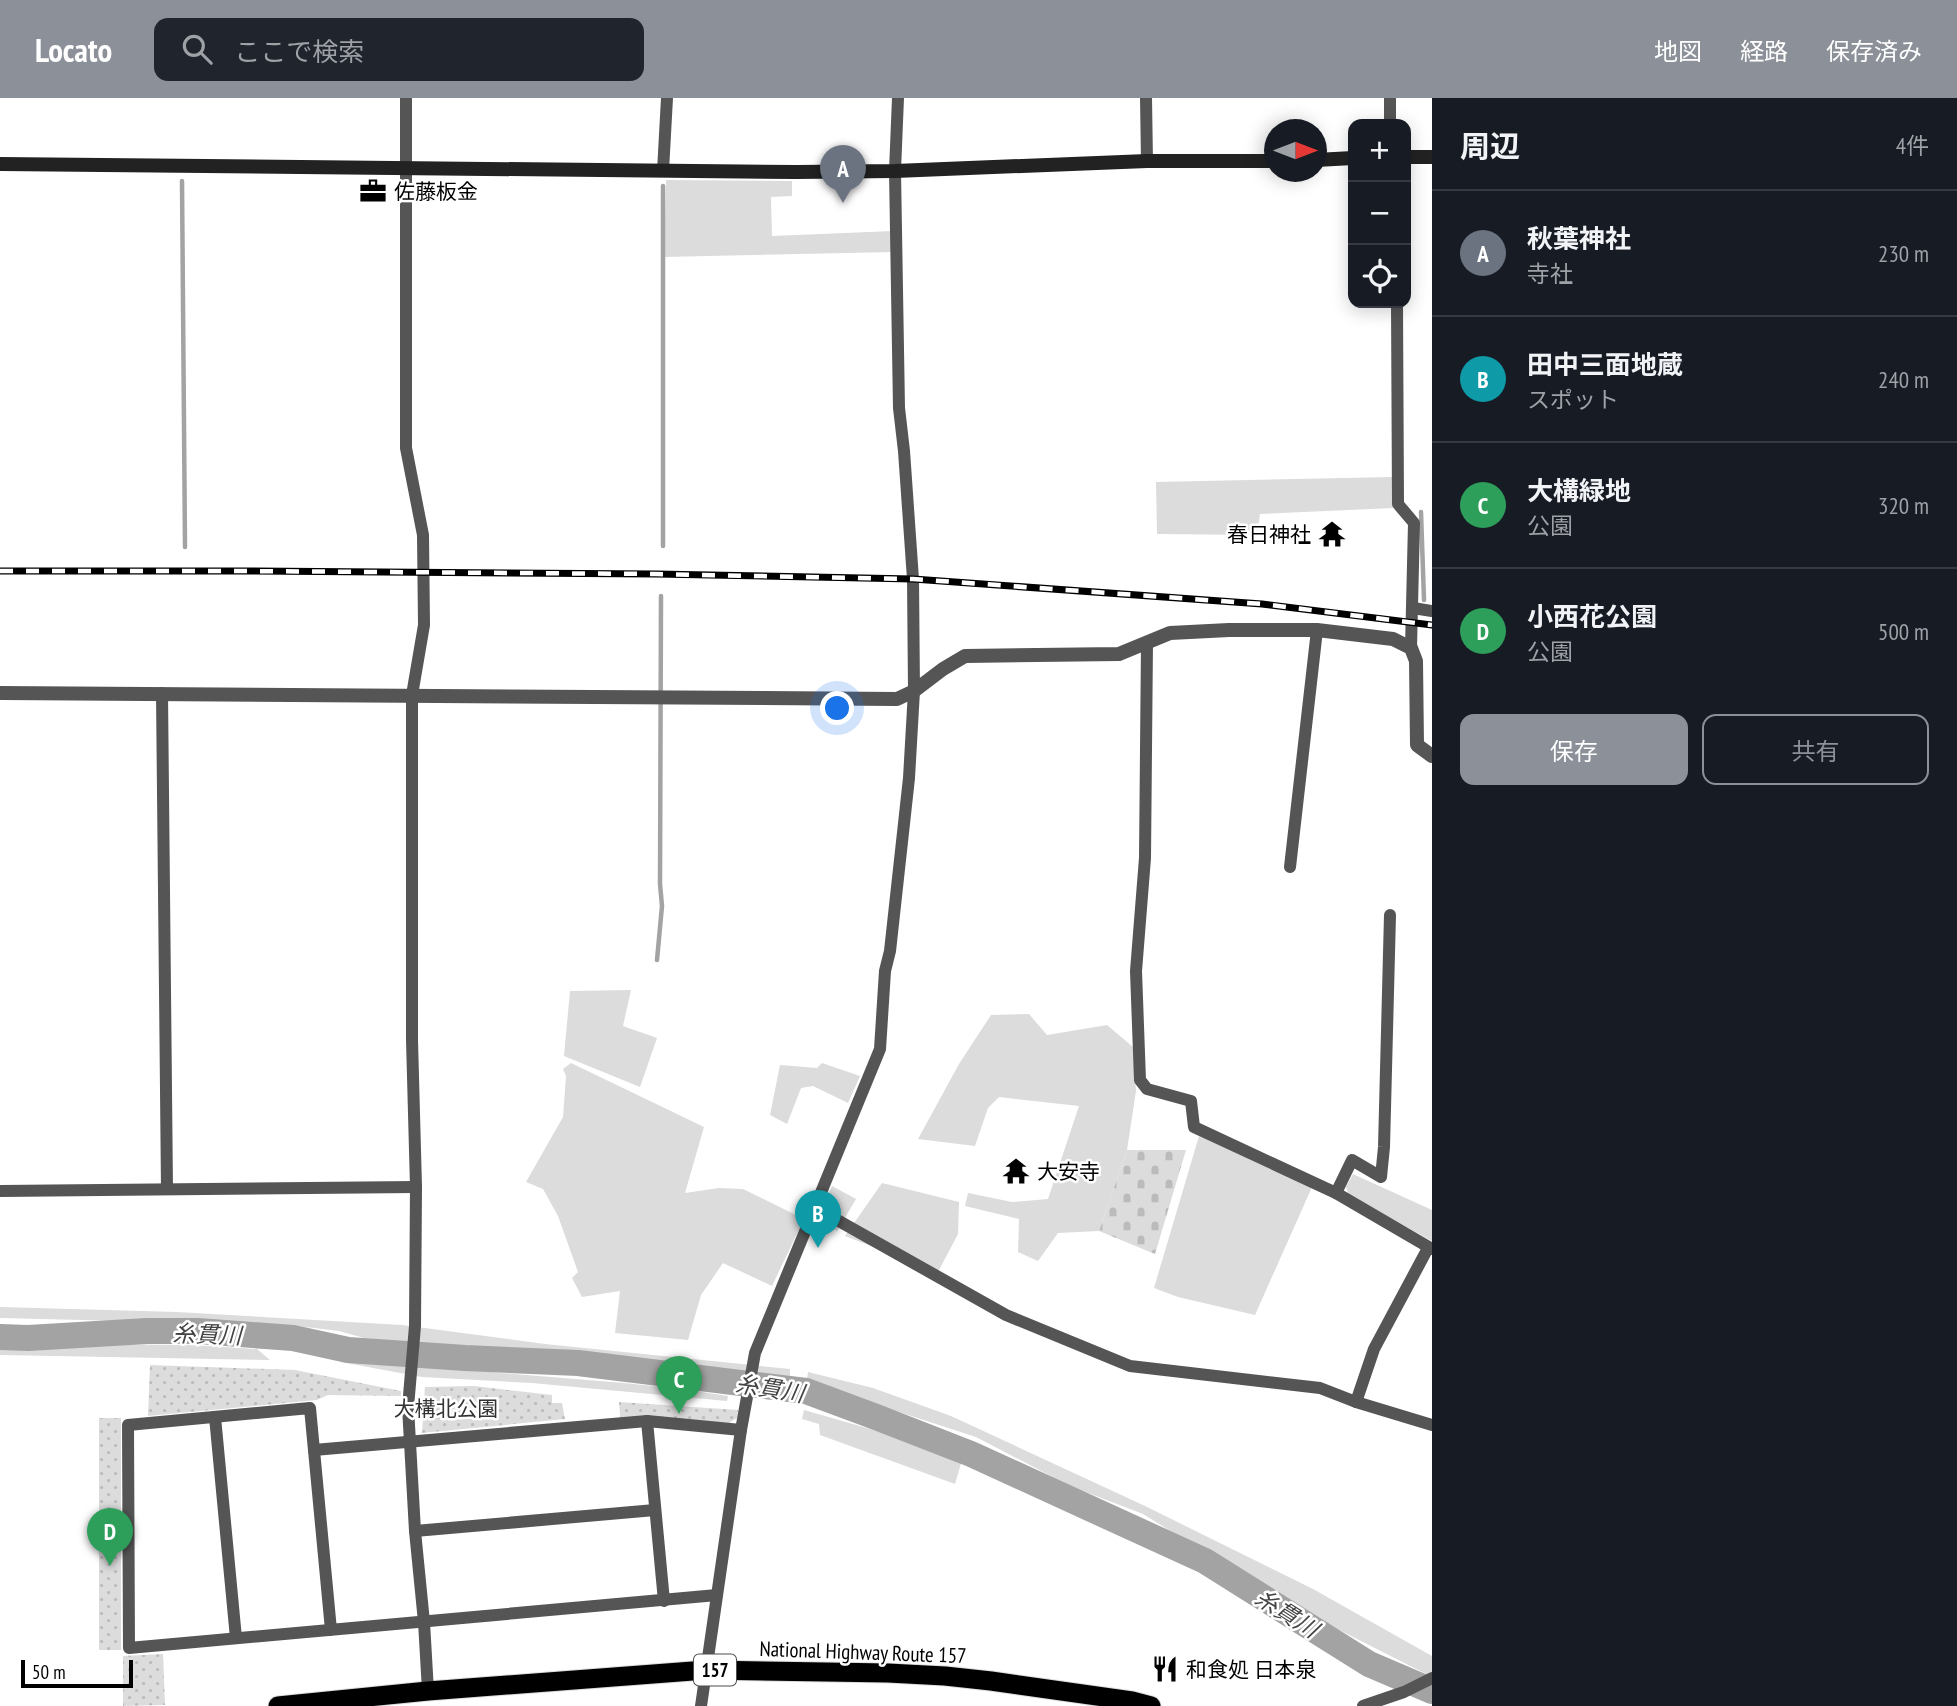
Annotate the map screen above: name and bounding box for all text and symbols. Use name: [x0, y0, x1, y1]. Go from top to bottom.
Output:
search box: [154, 18, 644, 81]
text: Locato: [35, 28, 112, 71]
icon: search: [178, 30, 216, 68]
text: ここで検索: [234, 35, 364, 68]
text: 地図: [1654, 36, 1702, 67]
text: 経路: [1740, 36, 1788, 67]
text: 保存済み: [1826, 36, 1922, 67]
north arrow: [1264, 119, 1327, 182]
map controls: [1348, 119, 1411, 308]
button: +: [1348, 119, 1411, 182]
text: 周辺: [1460, 126, 1520, 165]
text: 4件: [1896, 131, 1929, 160]
pin: A: [820, 145, 866, 203]
office icon: 佐藤板金: [358, 176, 388, 206]
place label: 佐藤板金: [394, 178, 478, 205]
button: −: [1348, 182, 1411, 245]
text: 秋葉神社: [1527, 222, 1631, 255]
text: A: [1477, 239, 1489, 268]
text: 230 m: [1878, 239, 1929, 268]
button: locate: [1348, 245, 1411, 308]
text: 寺社: [1527, 259, 1573, 288]
text: 田中三面地蔵: [1527, 348, 1683, 381]
text: B: [1477, 365, 1489, 394]
text: 240 m: [1878, 365, 1929, 394]
text: スポット: [1527, 385, 1619, 414]
text: 大構緑地: [1527, 474, 1631, 507]
text: C: [1478, 491, 1488, 520]
text: 320 m: [1878, 491, 1929, 520]
text: 公園: [1527, 511, 1573, 540]
temple icon: 春日神社: [1317, 519, 1347, 549]
place label: 春日神社: [1227, 521, 1311, 548]
text: 小西花公園: [1527, 600, 1657, 633]
text: D: [1477, 617, 1489, 646]
text: 500 m: [1878, 617, 1929, 646]
text: 公園: [1527, 637, 1573, 666]
your location: [820, 691, 854, 725]
button: 保存: [1460, 714, 1688, 785]
button: 共有: [1702, 714, 1929, 785]
temple icon: 大安寺: [1001, 1156, 1031, 1186]
place label: 大安寺: [1037, 1158, 1100, 1185]
pin: B: [795, 1190, 841, 1248]
water label: 糸貫川: [172, 1318, 245, 1350]
pin: C: [656, 1356, 702, 1414]
water label: 糸貫川: [734, 1368, 809, 1408]
park label: 大構北公園: [394, 1395, 499, 1422]
pin: D: [87, 1508, 133, 1566]
water label: 糸貫川: [1250, 1582, 1326, 1645]
street label: National Highway Route 157: [759, 1635, 967, 1669]
road number: 157: [694, 1654, 736, 1686]
restaurant icon: 和食処 日本泉: [1150, 1654, 1180, 1684]
place label: 和食処 日本泉: [1186, 1656, 1316, 1683]
scale bar: [21, 1657, 133, 1689]
text: 50 m: [32, 1660, 66, 1684]

